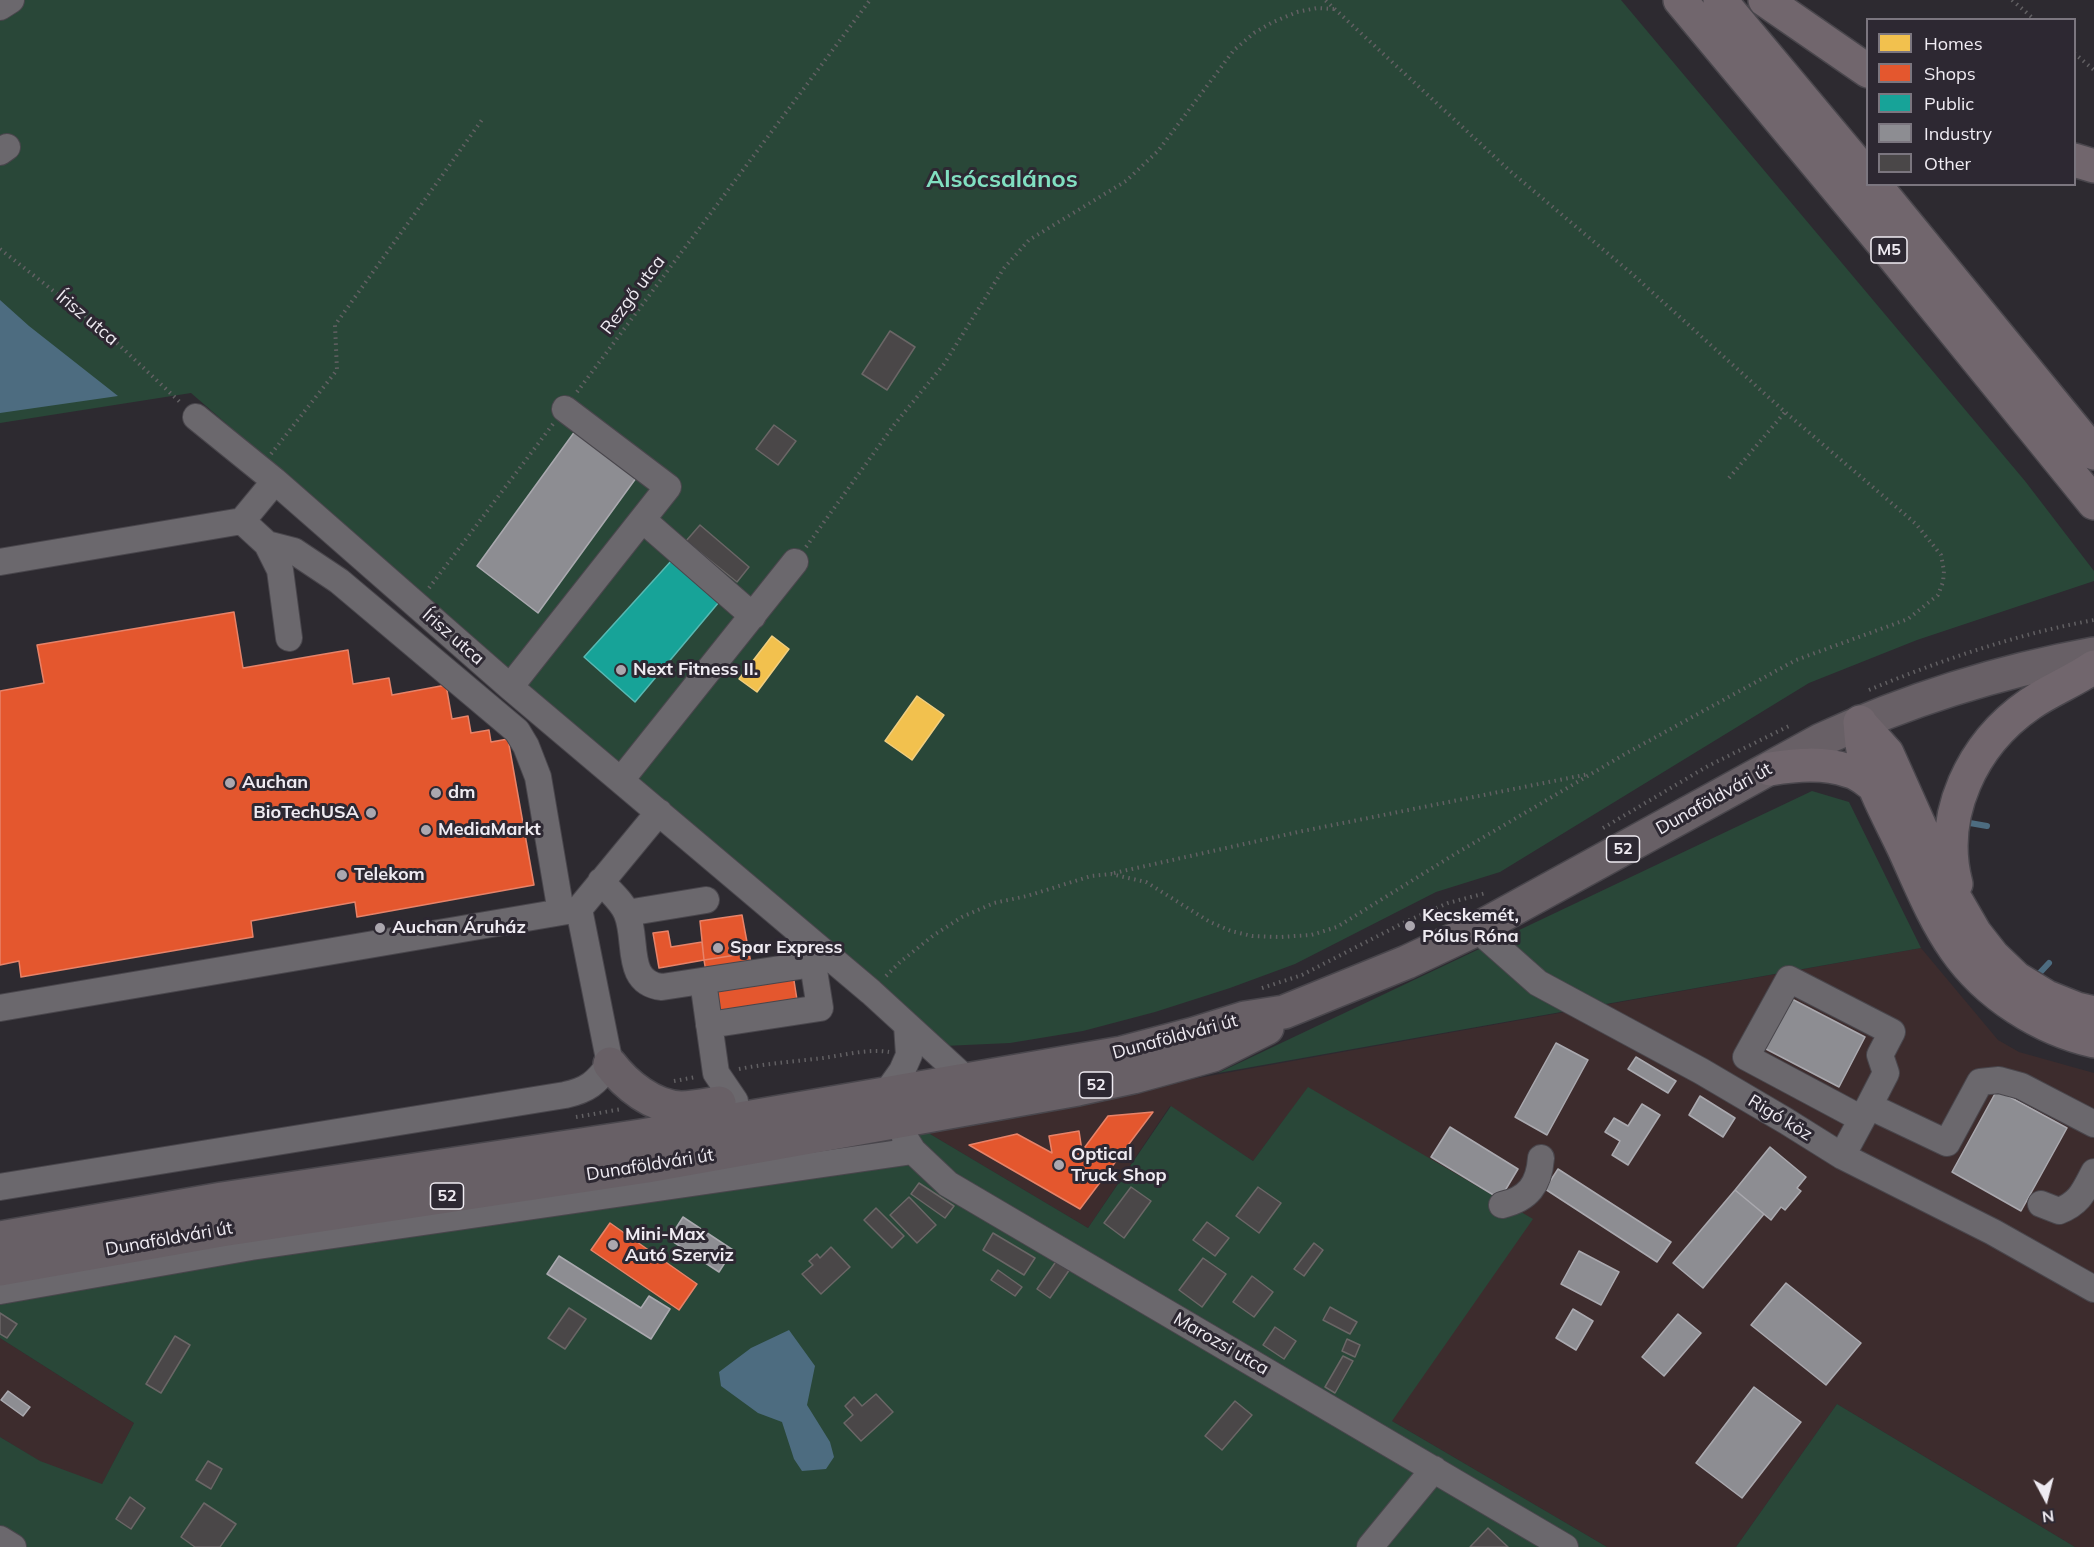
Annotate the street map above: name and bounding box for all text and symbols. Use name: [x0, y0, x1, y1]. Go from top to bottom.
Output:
legend: [1866, 18, 2076, 186]
text: Homes: [1924, 32, 1983, 55]
text: Shops: [1924, 62, 1976, 85]
text: Public: [1924, 92, 1974, 115]
text: Industry: [1924, 122, 1992, 145]
text: Other: [1924, 152, 1971, 175]
district label: Alsócsalános: [926, 166, 1078, 194]
road number: M5: [1871, 237, 1907, 263]
street label: Rezgő utca: [596, 251, 670, 339]
street label: Írisz utca: [51, 286, 123, 350]
street label: Írisz utca: [418, 604, 488, 670]
place label: Next Fitness II.: [633, 659, 758, 681]
marker: Next Fitness II.: [614, 663, 628, 677]
street label: Dunaföldvári út: [1652, 758, 1776, 840]
place label: Auchan: [242, 772, 308, 794]
marker: Auchan: [223, 776, 237, 790]
place label: dm: [448, 782, 475, 804]
marker: dm: [429, 786, 443, 800]
place label: BioTechUSA: [253, 802, 359, 824]
marker: BioTechUSA: [364, 806, 378, 820]
place label: MediaMarkt: [438, 819, 541, 841]
marker: MediaMarkt: [419, 823, 433, 837]
road number: 52: [1606, 836, 1640, 862]
place label: Telekom: [354, 864, 425, 886]
marker: Telekom: [335, 868, 349, 882]
place label: Kecskemét, Pólus Róna: [1422, 905, 1519, 948]
place label: Auchan Áruház: [392, 917, 526, 939]
marker: Kecskemét, Pólus Róna: [1403, 919, 1417, 933]
marker: Auchan Áruház: [373, 921, 387, 935]
place label: Spar Express: [730, 937, 843, 959]
marker: Spar Express: [711, 941, 725, 955]
street label: Dunaföldvári út: [1110, 1010, 1240, 1064]
road number: 52: [1080, 1072, 1112, 1098]
street label: Rigó köz: [1744, 1090, 1816, 1146]
street label: Dunaföldvári út: [585, 1144, 715, 1186]
place label: Optical Truck Shop: [1071, 1144, 1167, 1186]
marker: Optical Truck Shop: [1052, 1158, 1066, 1172]
road number: 52: [430, 1183, 464, 1209]
street label: Dunaföldvári út: [104, 1217, 234, 1261]
place label: Mini-Max Autó Szerviz: [625, 1224, 734, 1266]
marker: Mini-Max Autó Szerviz: [606, 1238, 620, 1252]
street label: Marozsi utca: [1170, 1308, 1272, 1380]
north arrow: [2016, 1469, 2076, 1529]
text: N: [2041, 1506, 2055, 1528]

